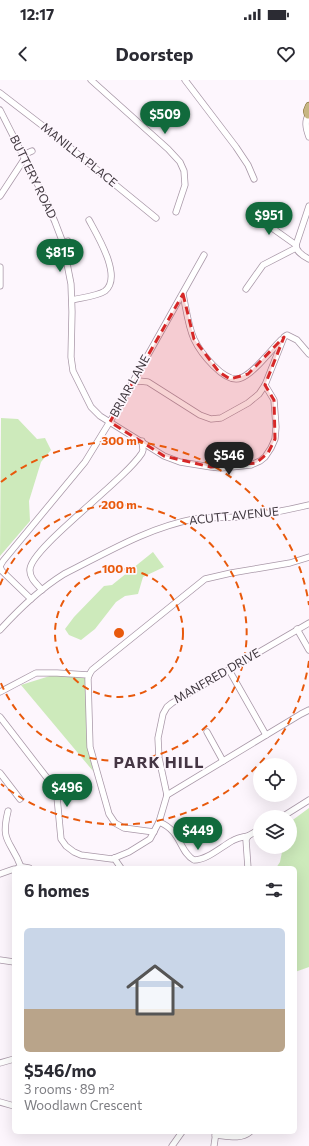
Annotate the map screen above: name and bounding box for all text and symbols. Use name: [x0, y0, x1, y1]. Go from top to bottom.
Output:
text: 12:17: [20, 5, 54, 23]
icon: back: [12, 43, 34, 65]
text: Doorstep: [116, 43, 193, 65]
icon: heart: [275, 43, 297, 65]
pin: $509: [141, 101, 189, 135]
text: $509: [149, 106, 181, 122]
street label: MANILLA PLACE: [39, 119, 121, 189]
street label: BUTTERY ROAD: [8, 132, 60, 221]
pin: $951: [245, 202, 293, 236]
text: $951: [255, 207, 283, 223]
pin: $815: [36, 239, 84, 273]
text: $815: [46, 244, 74, 260]
street label: BRIAR LANE: [106, 352, 152, 419]
text: 300 m: [101, 433, 137, 447]
pin: $546: [205, 442, 253, 476]
text: $546: [213, 447, 245, 463]
text: 200 m: [101, 497, 137, 511]
street label: ACUTT AVENUE: [188, 503, 280, 527]
text: 100 m: [102, 561, 136, 575]
centre of rings: [112, 626, 126, 640]
street label: MANFRED DRIVE: [171, 645, 262, 706]
district label: PARK HILL: [114, 752, 204, 771]
map controls: [253, 758, 297, 854]
button: locate: [253, 758, 297, 802]
pin: $496: [43, 774, 91, 808]
text: $496: [51, 779, 83, 795]
button: layers: [253, 810, 297, 854]
pin: $449: [174, 817, 222, 851]
text: $449: [182, 822, 214, 838]
icon: filters: [263, 879, 285, 901]
text: 6 homes: [24, 880, 89, 901]
icon: home: [119, 954, 191, 1026]
text: $546/mo: [24, 1060, 96, 1081]
text: 3 rooms · 89 m²: [24, 1081, 115, 1097]
text: Woodlawn Crescent: [24, 1097, 142, 1113]

